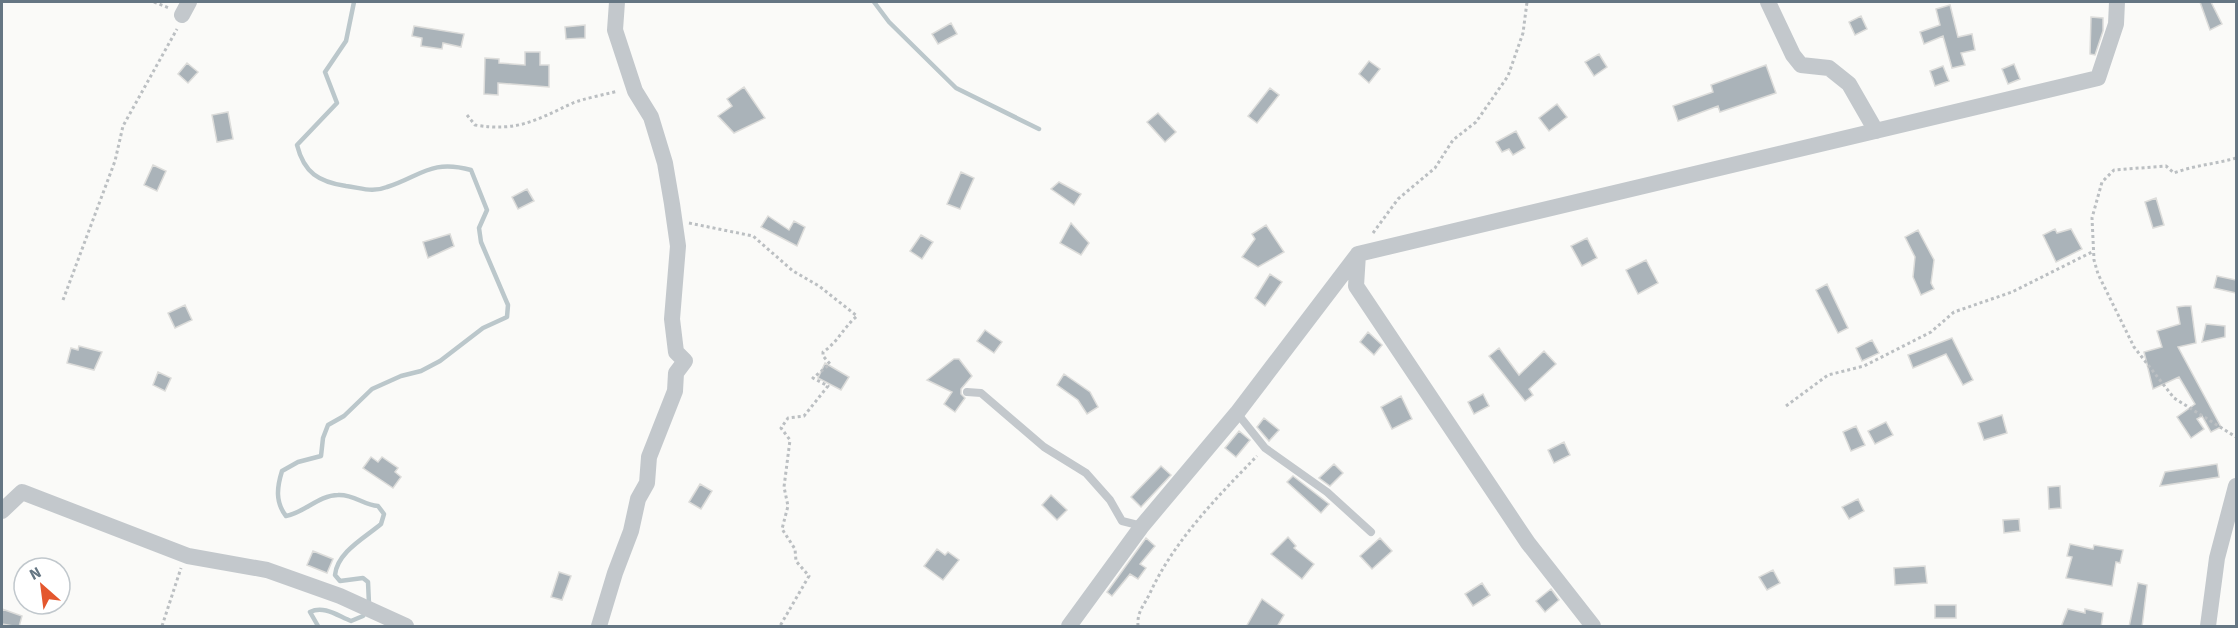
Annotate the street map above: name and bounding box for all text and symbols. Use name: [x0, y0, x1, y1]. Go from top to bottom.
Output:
north arrow: [12, 556, 72, 616]
text: N: [26, 561, 45, 586]

